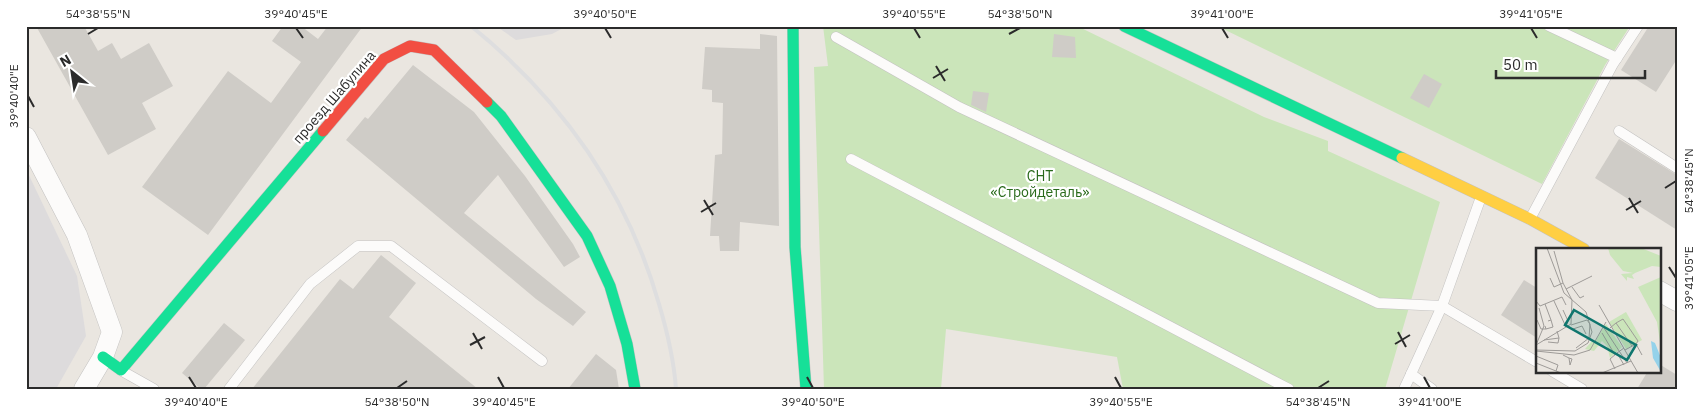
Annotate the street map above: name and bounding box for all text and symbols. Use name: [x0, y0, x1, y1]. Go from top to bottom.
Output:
text: 54°38'55"N: [65, 6, 131, 21]
text: 39°40'45"E: [264, 6, 328, 21]
text: 39°40'50"E: [573, 6, 637, 21]
text: 39°40'55"E: [882, 6, 946, 21]
text: 54°38'50"N: [987, 6, 1053, 21]
text: 39°41'00"E: [1190, 6, 1254, 21]
text: 39°41'05"E: [1499, 6, 1563, 21]
street label: проезд Шабулина: [289, 46, 380, 147]
north arrow: [48, 48, 98, 98]
scale bar: [1496, 48, 1644, 80]
text: N: [57, 50, 74, 71]
text: 50 m: [1503, 55, 1538, 74]
text: 39°40'40"E: [6, 64, 21, 128]
text: 54°38'45"N: [1681, 148, 1696, 214]
park label: СНТ «Стройдеталь»: [991, 167, 1089, 201]
text: 39°41'05"E: [1681, 246, 1696, 310]
inset map: [1536, 248, 1660, 372]
text: 39°40'40"E: [164, 394, 228, 409]
text: 54°38'50"N: [364, 394, 430, 409]
text: 39°40'45"E: [472, 394, 536, 409]
text: 39°40'50"E: [781, 394, 845, 409]
text: 39°40'55"E: [1089, 394, 1153, 409]
text: 54°38'45"N: [1285, 394, 1351, 409]
text: 39°41'00"E: [1398, 394, 1462, 409]

